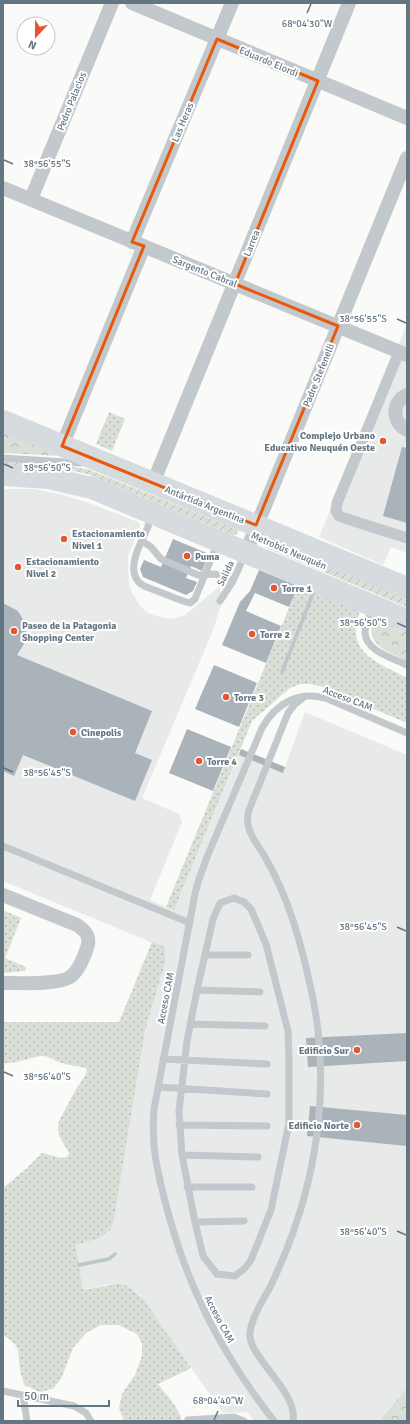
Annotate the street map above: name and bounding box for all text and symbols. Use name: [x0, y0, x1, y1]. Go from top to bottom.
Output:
north arrow: [16, 16, 56, 56]
text: 68°04'30"W: [282, 18, 333, 30]
text: N: [26, 37, 38, 52]
street label: Eduardo Elordi: [237, 44, 300, 80]
street label: Pedro Palacios: [55, 70, 89, 132]
street label: Las Heras: [169, 100, 197, 144]
text: 38°56'55"S: [23, 158, 71, 170]
street label: Larrea: [241, 228, 263, 258]
street label: Sargento Cabral: [171, 253, 239, 290]
text: 38°56'55"S: [339, 313, 387, 325]
street label: Padre Stefenelli: [301, 342, 337, 409]
place label: Complejo Urbano Educativo Neuquén Oeste: [264, 430, 375, 454]
marker: Complejo Urbano Educativo Neuquén Oeste: [378, 436, 388, 446]
text: 38°56'50"S: [23, 462, 71, 474]
street label: Antártida Argentina: [163, 483, 246, 526]
place label: Estacionamiento Nivel 1: [72, 528, 145, 552]
street label: Metrobús Neuquén: [249, 530, 328, 572]
marker: Estacionamiento Nivel 1: [59, 534, 69, 544]
marker: Puma: [182, 551, 192, 561]
place label: Puma: [195, 551, 220, 563]
place label: Estacionamiento Nivel 2: [26, 556, 99, 580]
street label: Salida: [215, 559, 237, 588]
marker: Estacionamiento Nivel 2: [13, 562, 23, 572]
marker: Torre 1: [269, 583, 279, 593]
place label: Torre 1: [282, 583, 312, 595]
text: 38°56'50"S: [339, 617, 387, 629]
place label: Paseo de la Patagonia Shopping Center: [22, 620, 116, 644]
marker: Paseo de la Patagonia Shopping Center: [9, 626, 19, 636]
marker: Torre 2: [247, 629, 257, 639]
place label: Torre 2: [260, 629, 290, 641]
street label: Acceso CAM: [321, 684, 374, 714]
marker: Torre 3: [221, 692, 231, 702]
place label: Torre 3: [234, 692, 264, 704]
marker: Cinepolis: [68, 727, 78, 737]
place label: Cinepolis: [81, 727, 122, 739]
marker: Torre 4: [194, 756, 204, 766]
place label: Torre 4: [207, 756, 237, 768]
text: 38°56'45"S: [23, 767, 71, 779]
text: 38°56'45"S: [339, 921, 387, 933]
street label: Acceso CAM: [155, 971, 177, 1025]
place label: Edificio Sur: [299, 1045, 349, 1057]
marker: Edificio Sur: [352, 1045, 362, 1055]
text: 38°56'40"S: [23, 1071, 71, 1083]
place label: Edificio Norte: [289, 1120, 349, 1132]
marker: Edificio Norte: [352, 1120, 362, 1130]
text: 38°56'40"S: [339, 1226, 387, 1238]
street label: Acceso CAM: [202, 1294, 237, 1345]
scale bar: [18, 1382, 109, 1408]
text: 50 m: [24, 1389, 49, 1404]
text: 68°04'40"W: [193, 1395, 244, 1407]

